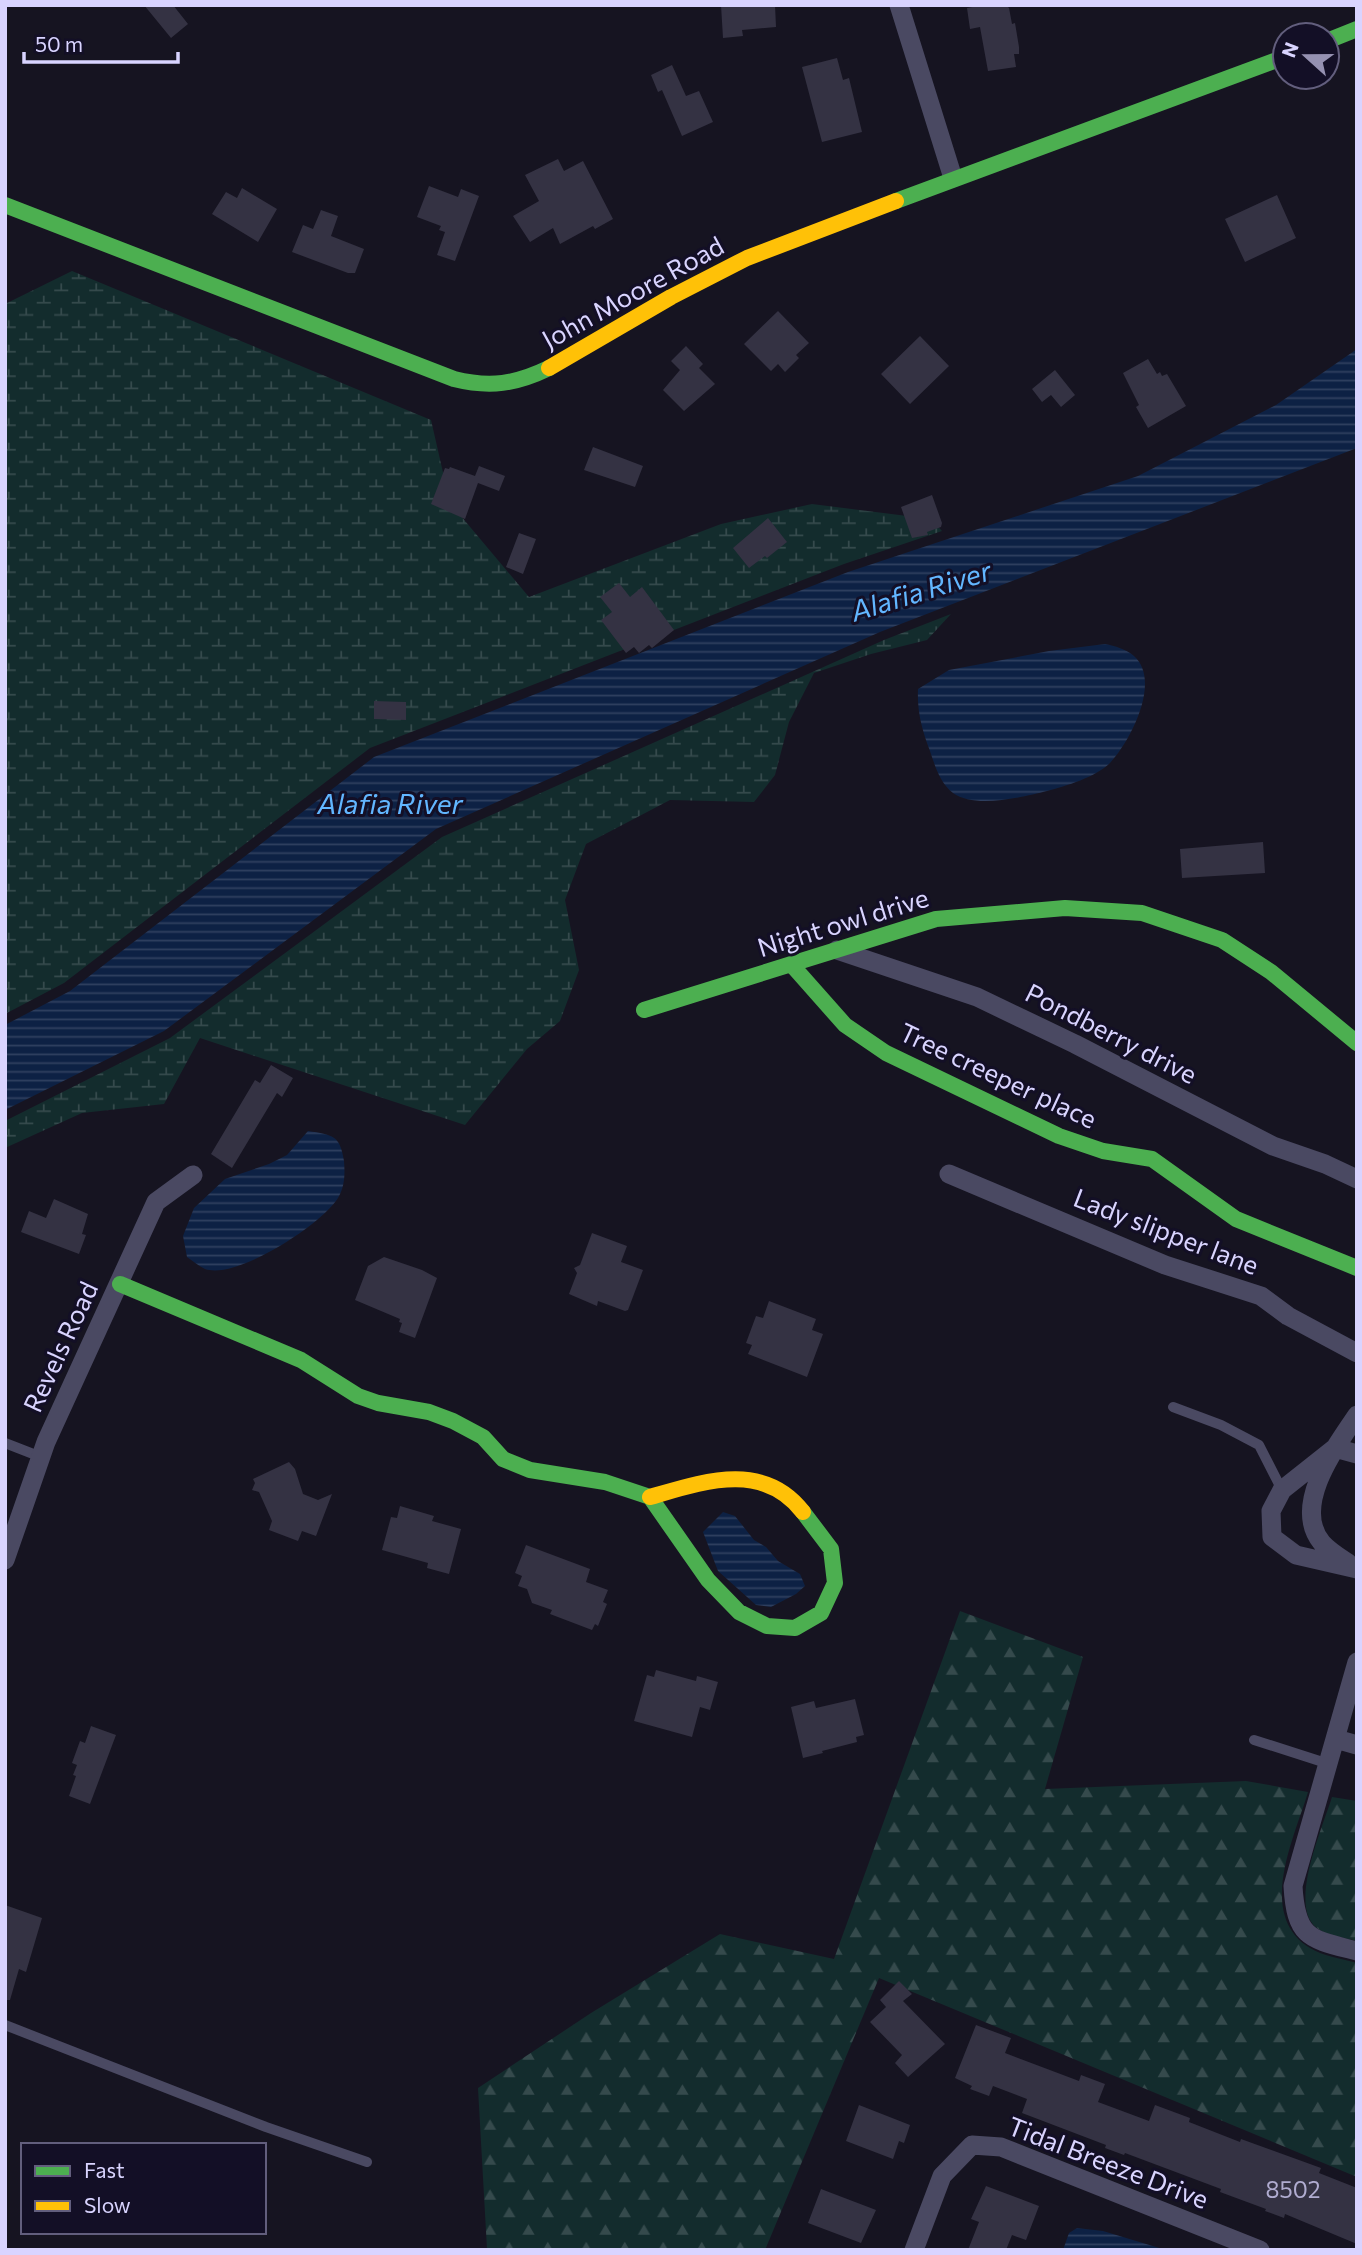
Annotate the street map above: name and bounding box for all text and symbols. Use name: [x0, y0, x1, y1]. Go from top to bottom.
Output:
scale bar: [24, 21, 178, 65]
north arrow: [1271, 21, 1341, 91]
text: 50 m: [35, 31, 83, 56]
text: N: [1276, 39, 1303, 61]
street label: John Moore Road: [536, 229, 729, 354]
water label: Alafia River: [845, 552, 996, 628]
water label: Alafia River: [316, 786, 463, 820]
street label: Night owl drive: [753, 881, 932, 962]
street label: Pondberry drive: [1021, 976, 1203, 1089]
street label: Tree creeper place: [895, 1015, 1102, 1134]
street label: Lady slipper lane: [1070, 1181, 1263, 1280]
street label: Revels Road: [16, 1276, 103, 1417]
street label: Tidal Breeze Drive: [1004, 2109, 1213, 2214]
legend: [21, 2143, 266, 2234]
text: Fast: [84, 2157, 125, 2182]
house number: 8502: [1266, 2175, 1320, 2203]
text: Slow: [84, 2192, 131, 2217]

